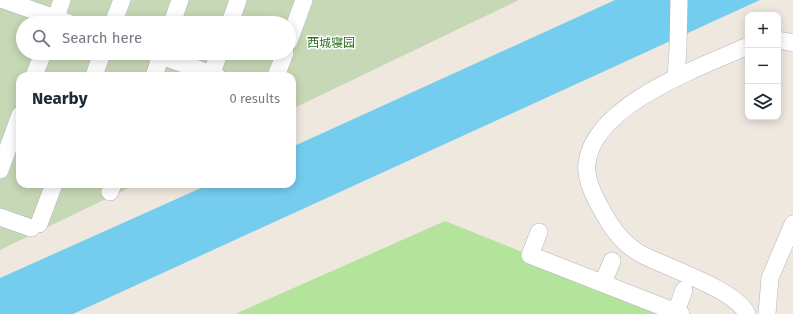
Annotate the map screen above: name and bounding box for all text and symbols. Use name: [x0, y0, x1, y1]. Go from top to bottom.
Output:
map controls: [745, 12, 781, 120]
button: +: [745, 12, 781, 48]
search box: [16, 16, 296, 60]
icon: search: [30, 27, 52, 49]
text: Search here: [62, 29, 142, 47]
park label: 西城寝园: [307, 36, 355, 50]
button: −: [745, 48, 781, 84]
button: layers: [745, 84, 781, 120]
text: Nearby: [32, 88, 87, 109]
text: 0 results: [229, 91, 280, 106]

